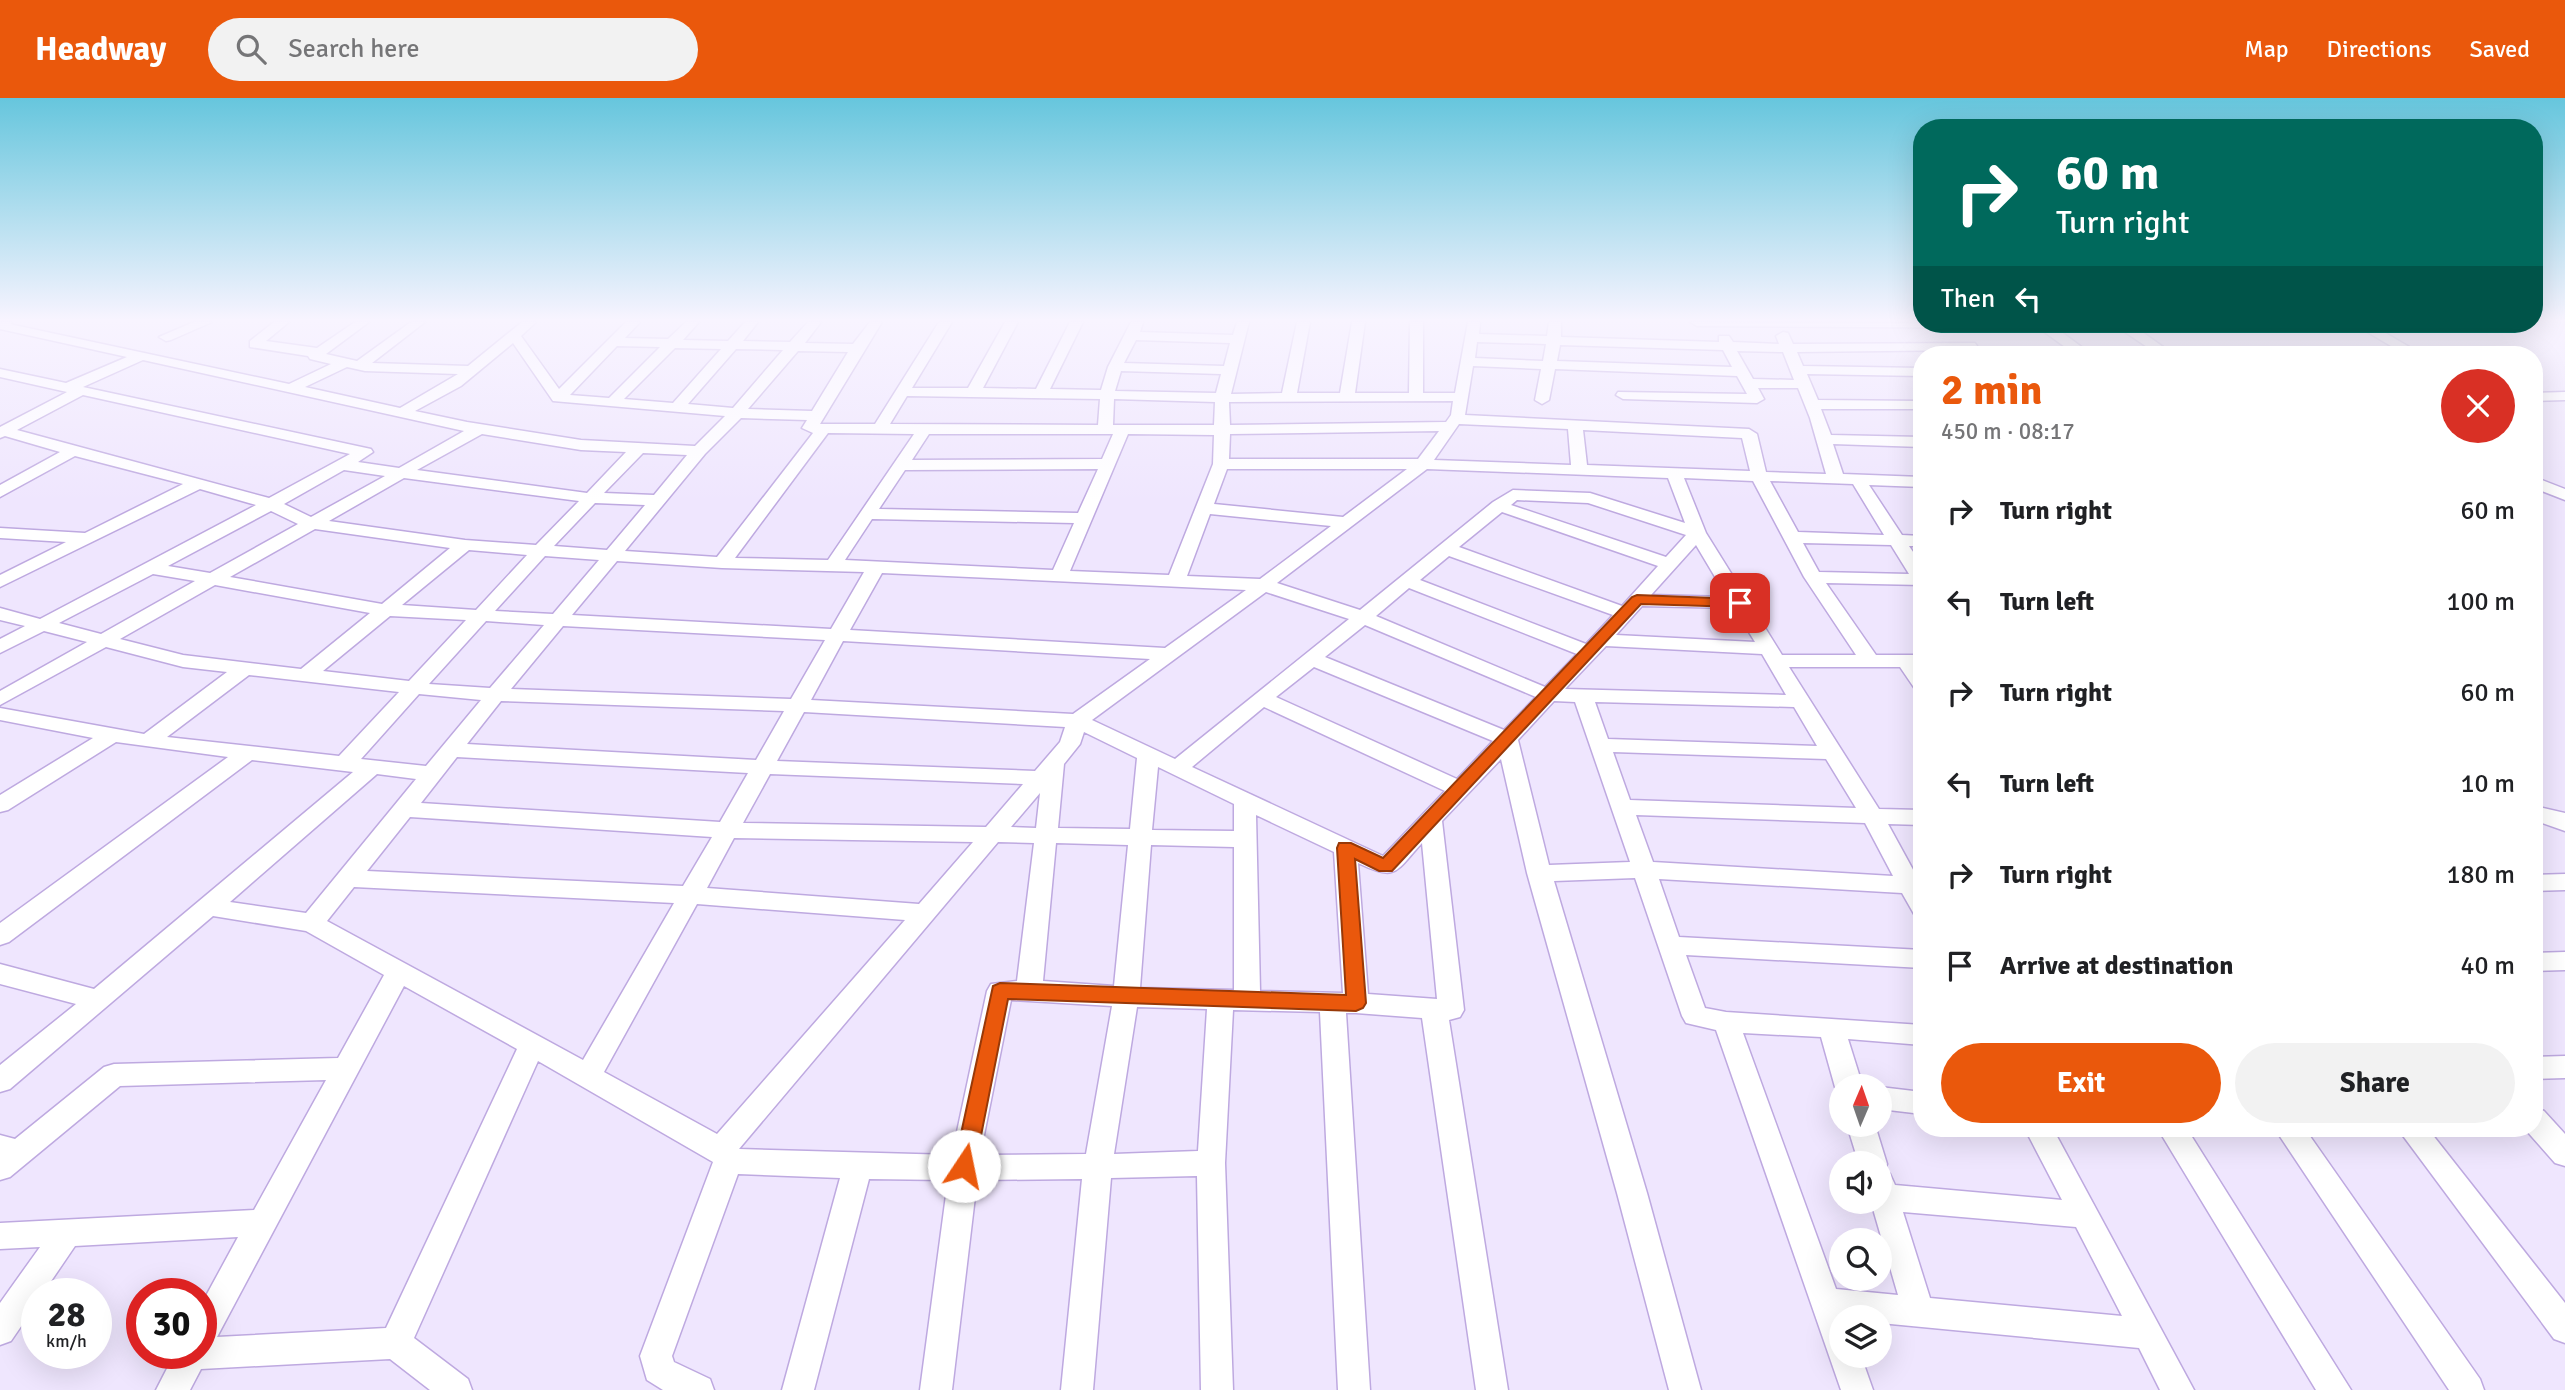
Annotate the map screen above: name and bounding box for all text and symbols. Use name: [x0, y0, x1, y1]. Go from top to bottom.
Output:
search box: [208, 18, 698, 81]
text: Headway: [35, 29, 166, 70]
icon: search: [232, 30, 270, 68]
text: Search here: [288, 33, 419, 65]
text: Map: [2244, 34, 2289, 64]
text: Directions: [2327, 34, 2432, 64]
text: Saved: [2470, 34, 2530, 64]
text: 60 m: [2056, 143, 2159, 203]
icon: right: [1941, 147, 2032, 238]
text: Turn right: [2056, 203, 2189, 242]
icon: left: [2009, 280, 2047, 318]
text: Then: [1941, 283, 1995, 315]
text: 2 min: [1941, 365, 2042, 416]
button: close: [2441, 369, 2515, 443]
text: 450 m · 08:17: [1941, 417, 2075, 446]
icon: right: [1941, 492, 1979, 530]
text: Turn right: [2000, 495, 2112, 527]
text: 60 m: [2460, 495, 2515, 527]
pin: [1710, 573, 1770, 633]
icon: left: [1941, 583, 1979, 621]
icon: arrive: [1721, 584, 1759, 622]
text: Turn left: [2000, 586, 2094, 618]
text: 100 m: [2446, 586, 2515, 618]
icon: right: [1941, 674, 1979, 712]
text: Turn right: [2000, 677, 2112, 709]
text: 60 m: [2460, 677, 2515, 709]
icon: left: [1941, 765, 1979, 803]
text: Turn left: [2000, 768, 2094, 800]
text: 10 m: [2460, 768, 2515, 800]
icon: right: [1941, 856, 1979, 894]
text: Turn right: [2000, 859, 2112, 891]
text: 180 m: [2446, 859, 2515, 891]
icon: arrive: [1941, 947, 1979, 985]
text: Arrive at destination: [2000, 950, 2233, 982]
text: 40 m: [2460, 950, 2515, 982]
button: Exit: [1941, 1043, 2221, 1123]
button: Share: [2235, 1043, 2515, 1123]
north arrow: [1829, 1074, 1892, 1138]
map controls: [1829, 1074, 1892, 1368]
position arrow: [927, 1129, 1001, 1203]
button: sound: [1829, 1151, 1892, 1214]
button: search: [1829, 1228, 1892, 1291]
speed limit sign: 30: [126, 1278, 217, 1369]
text: 28: [48, 1293, 85, 1336]
button: layers: [1829, 1305, 1892, 1368]
text: km/h: [46, 1330, 87, 1352]

